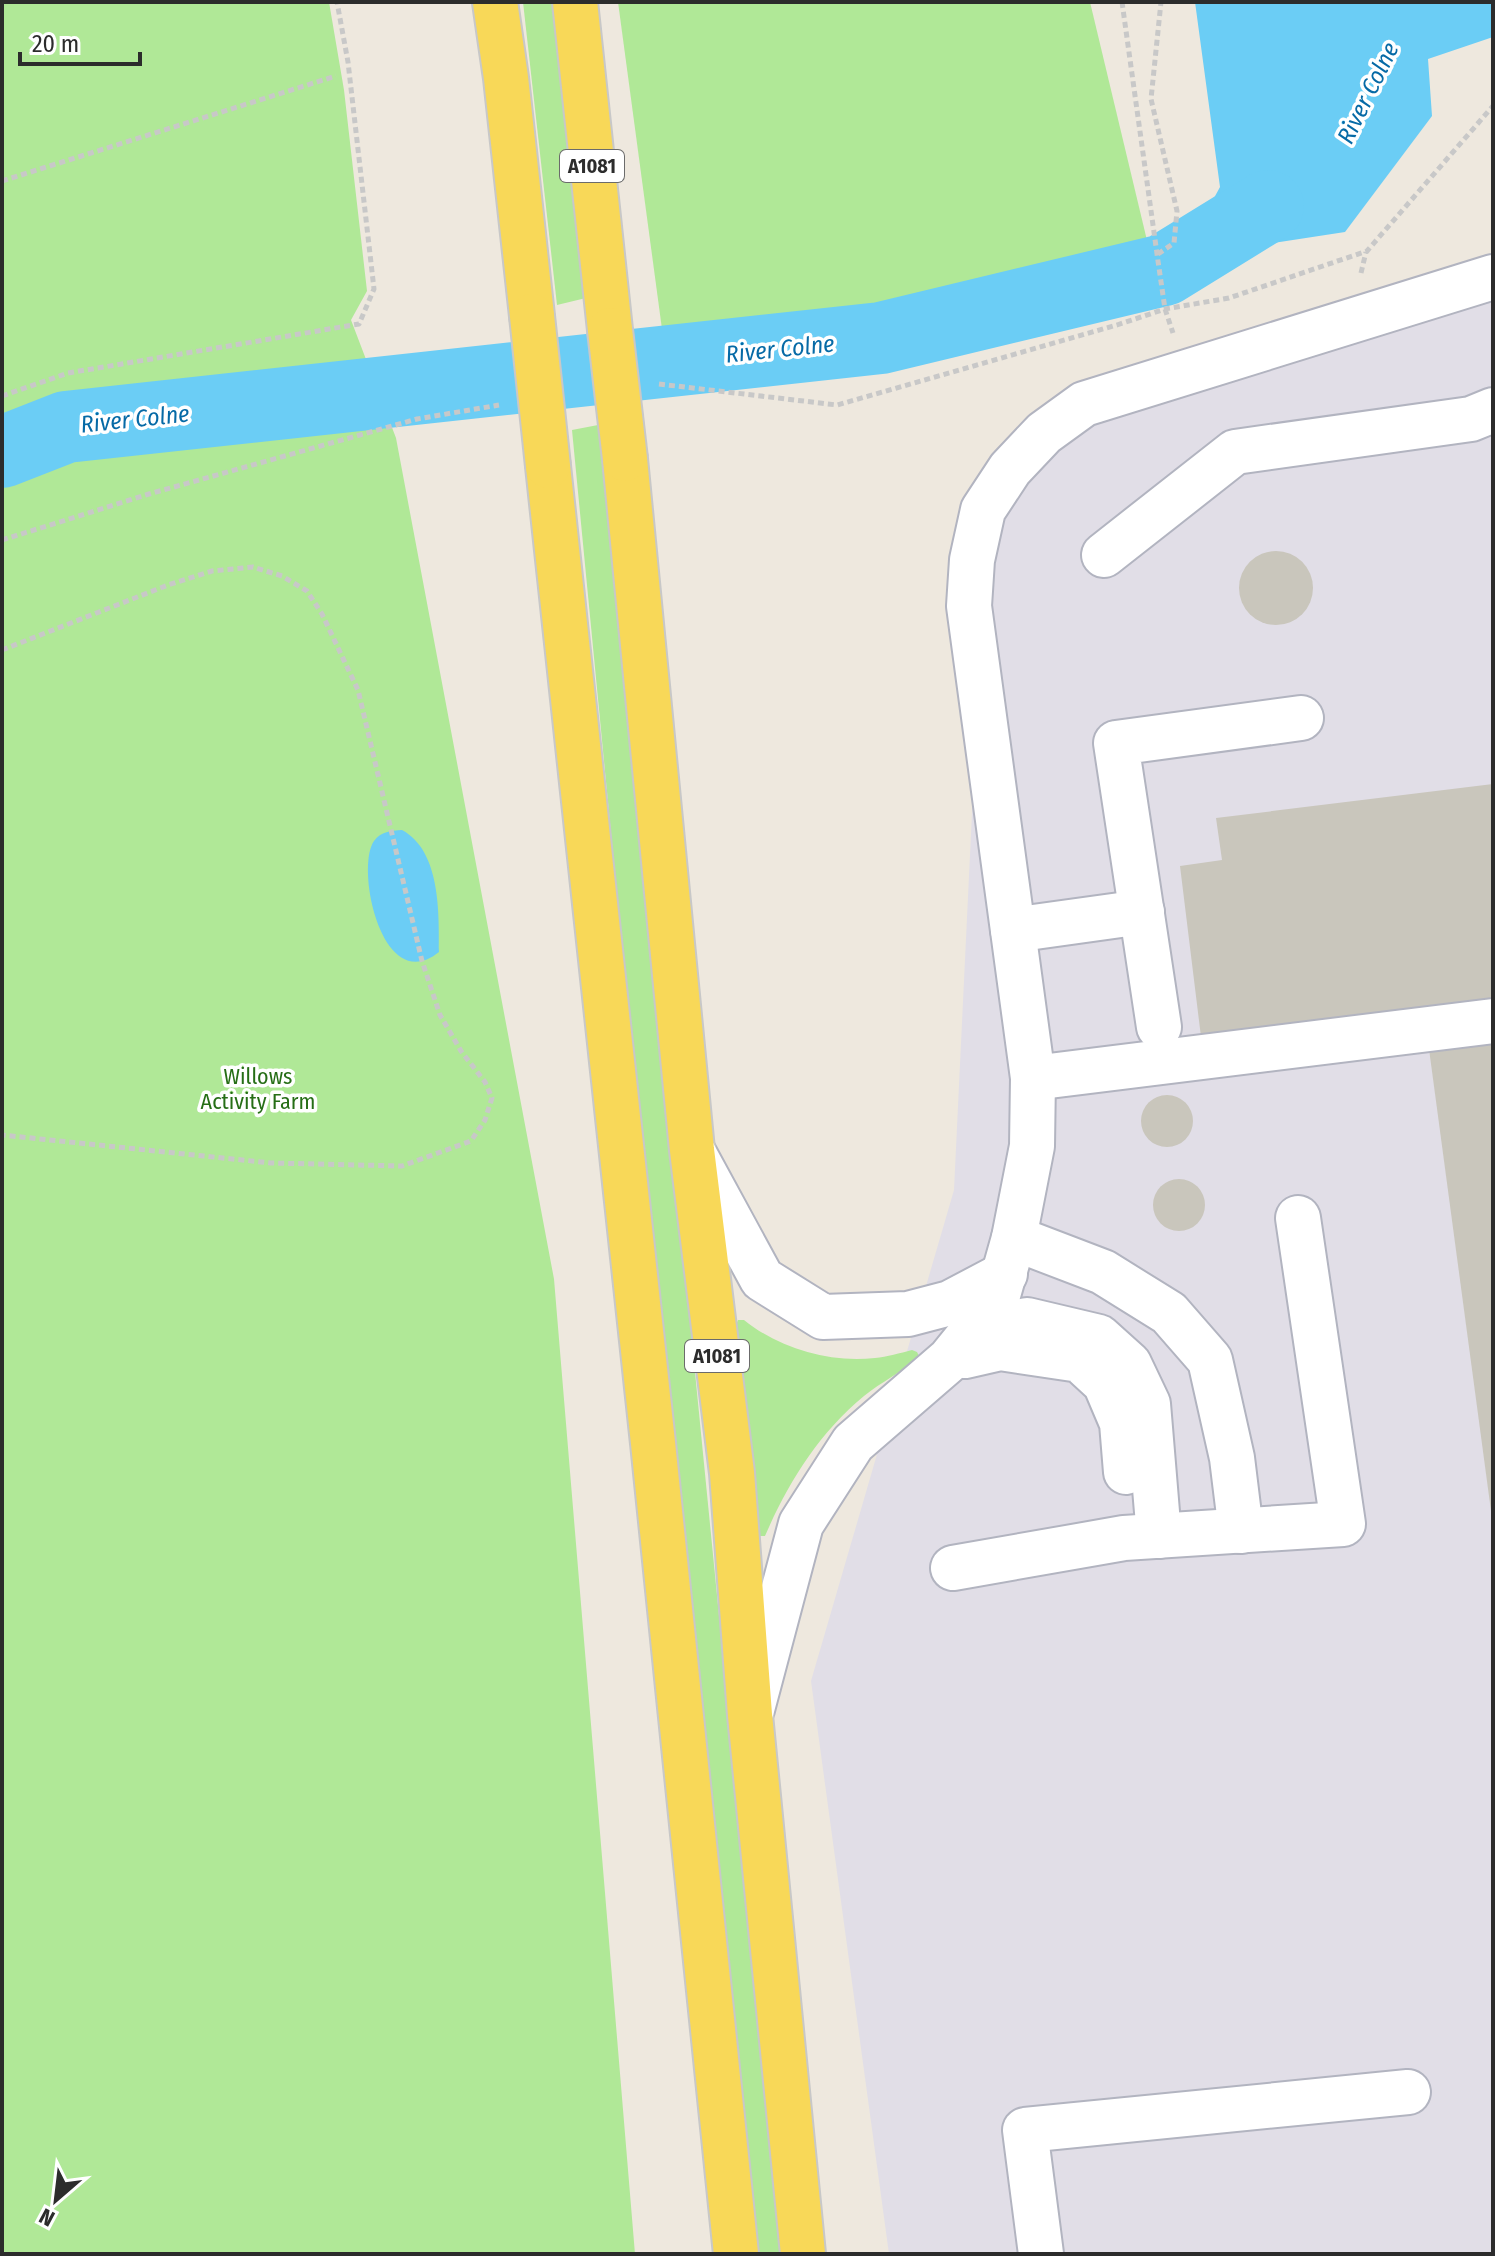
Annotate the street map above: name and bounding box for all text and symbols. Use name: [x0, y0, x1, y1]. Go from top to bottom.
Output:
scale bar: [20, 16, 140, 66]
text: 20 m: [32, 30, 79, 58]
water label: River Colne: [1331, 38, 1405, 148]
road number: A1081: [560, 150, 624, 182]
water label: River Colne: [724, 329, 836, 369]
water label: River Colne: [79, 399, 191, 439]
park label: Willows Activity Farm: [201, 1063, 315, 1115]
road number: A1081: [685, 1340, 749, 1372]
north arrow: [16, 2160, 96, 2240]
text: N: [35, 2202, 59, 2232]

